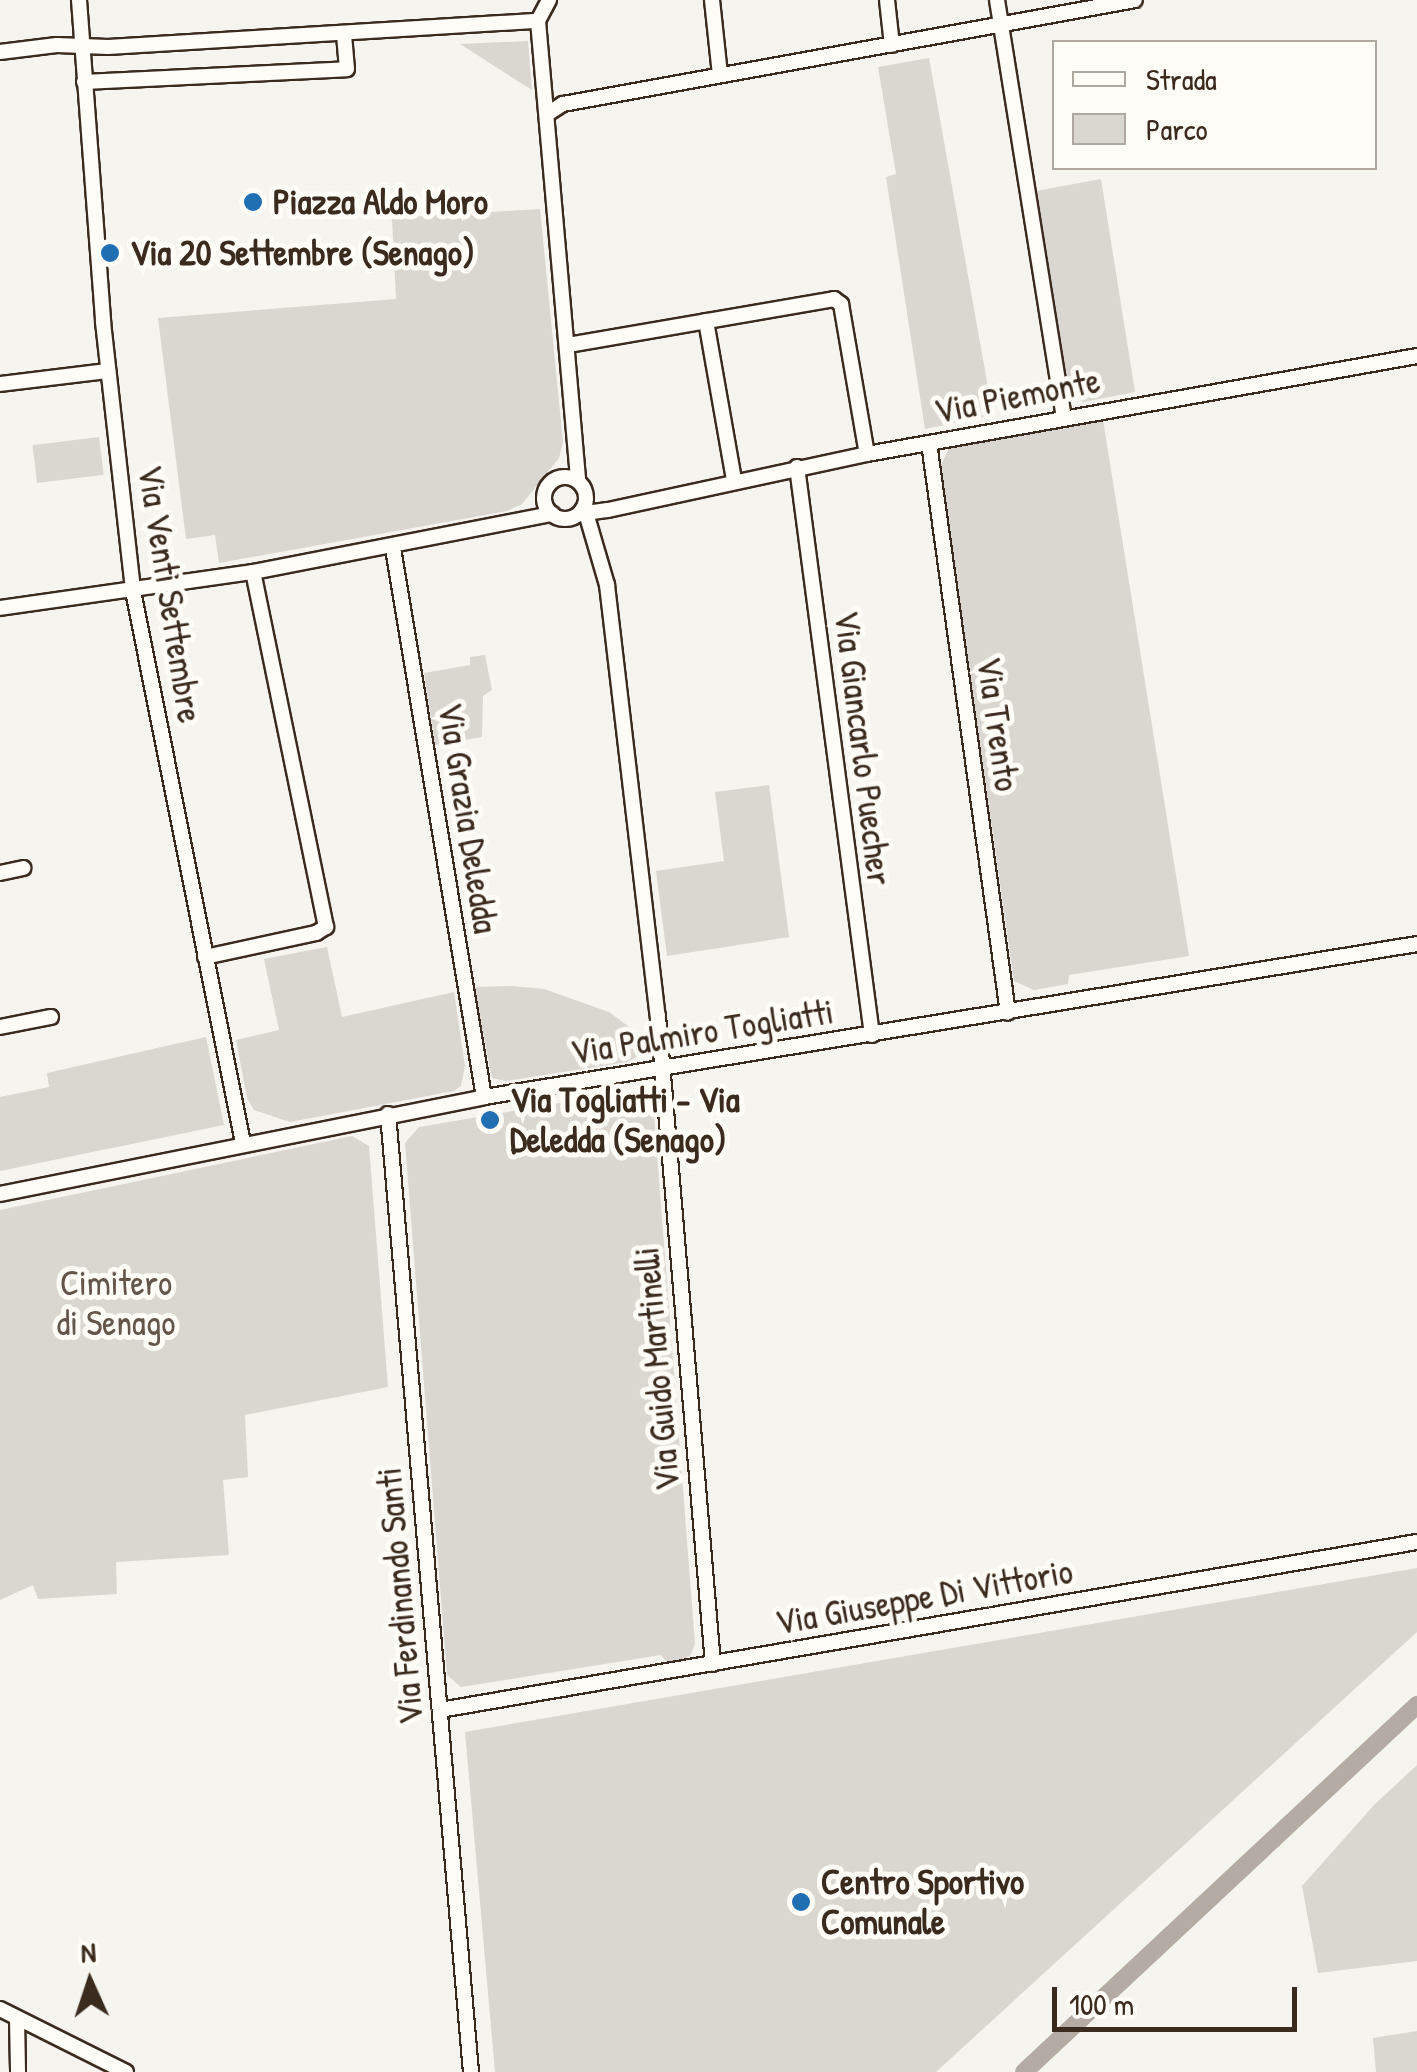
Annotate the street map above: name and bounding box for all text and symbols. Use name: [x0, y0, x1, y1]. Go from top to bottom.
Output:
legend: [1052, 40, 1377, 170]
text: Strada: [1146, 59, 1217, 99]
text: Parco: [1146, 109, 1207, 149]
place label: Piazza Aldo Moro: [273, 181, 488, 223]
marker: Piazza Aldo Moro: [242, 191, 264, 213]
place label: Via 20 Settembre (Senago): [130, 232, 475, 274]
marker: Via 20 Settembre (Senago): [99, 242, 121, 264]
street label: Via Piemonte: [931, 359, 1103, 433]
street label: Via Venti Settembre: [129, 462, 211, 726]
street label: Via Giancarlo Puecher: [825, 608, 901, 888]
street label: Via Trento: [968, 654, 1028, 794]
street label: Via Grazia Deledda: [429, 700, 507, 936]
street label: Via Palmiro Togliatti: [568, 991, 836, 1073]
place label: Via Togliatti - Via Deledda (Senago): [510, 1079, 740, 1161]
marker: Via Togliatti - Via Deledda (Senago): [479, 1109, 501, 1131]
street label: Via Guido Martinelli: [625, 1245, 689, 1493]
park label: Cimitero di Senago: [57, 1262, 175, 1344]
street label: Via Ferdinando Santi: [368, 1466, 432, 1726]
street label: Via Giuseppe Di Vittorio: [772, 1550, 1076, 1644]
place label: Centro Sportivo Comunale: [821, 1861, 1024, 1943]
marker: Centro Sportivo Comunale: [790, 1891, 812, 1913]
north arrow: [40, 1932, 140, 2032]
text: N: [80, 1933, 97, 1971]
scale bar: [1057, 1967, 1302, 2029]
text: 100 m: [1069, 1984, 1134, 2024]

